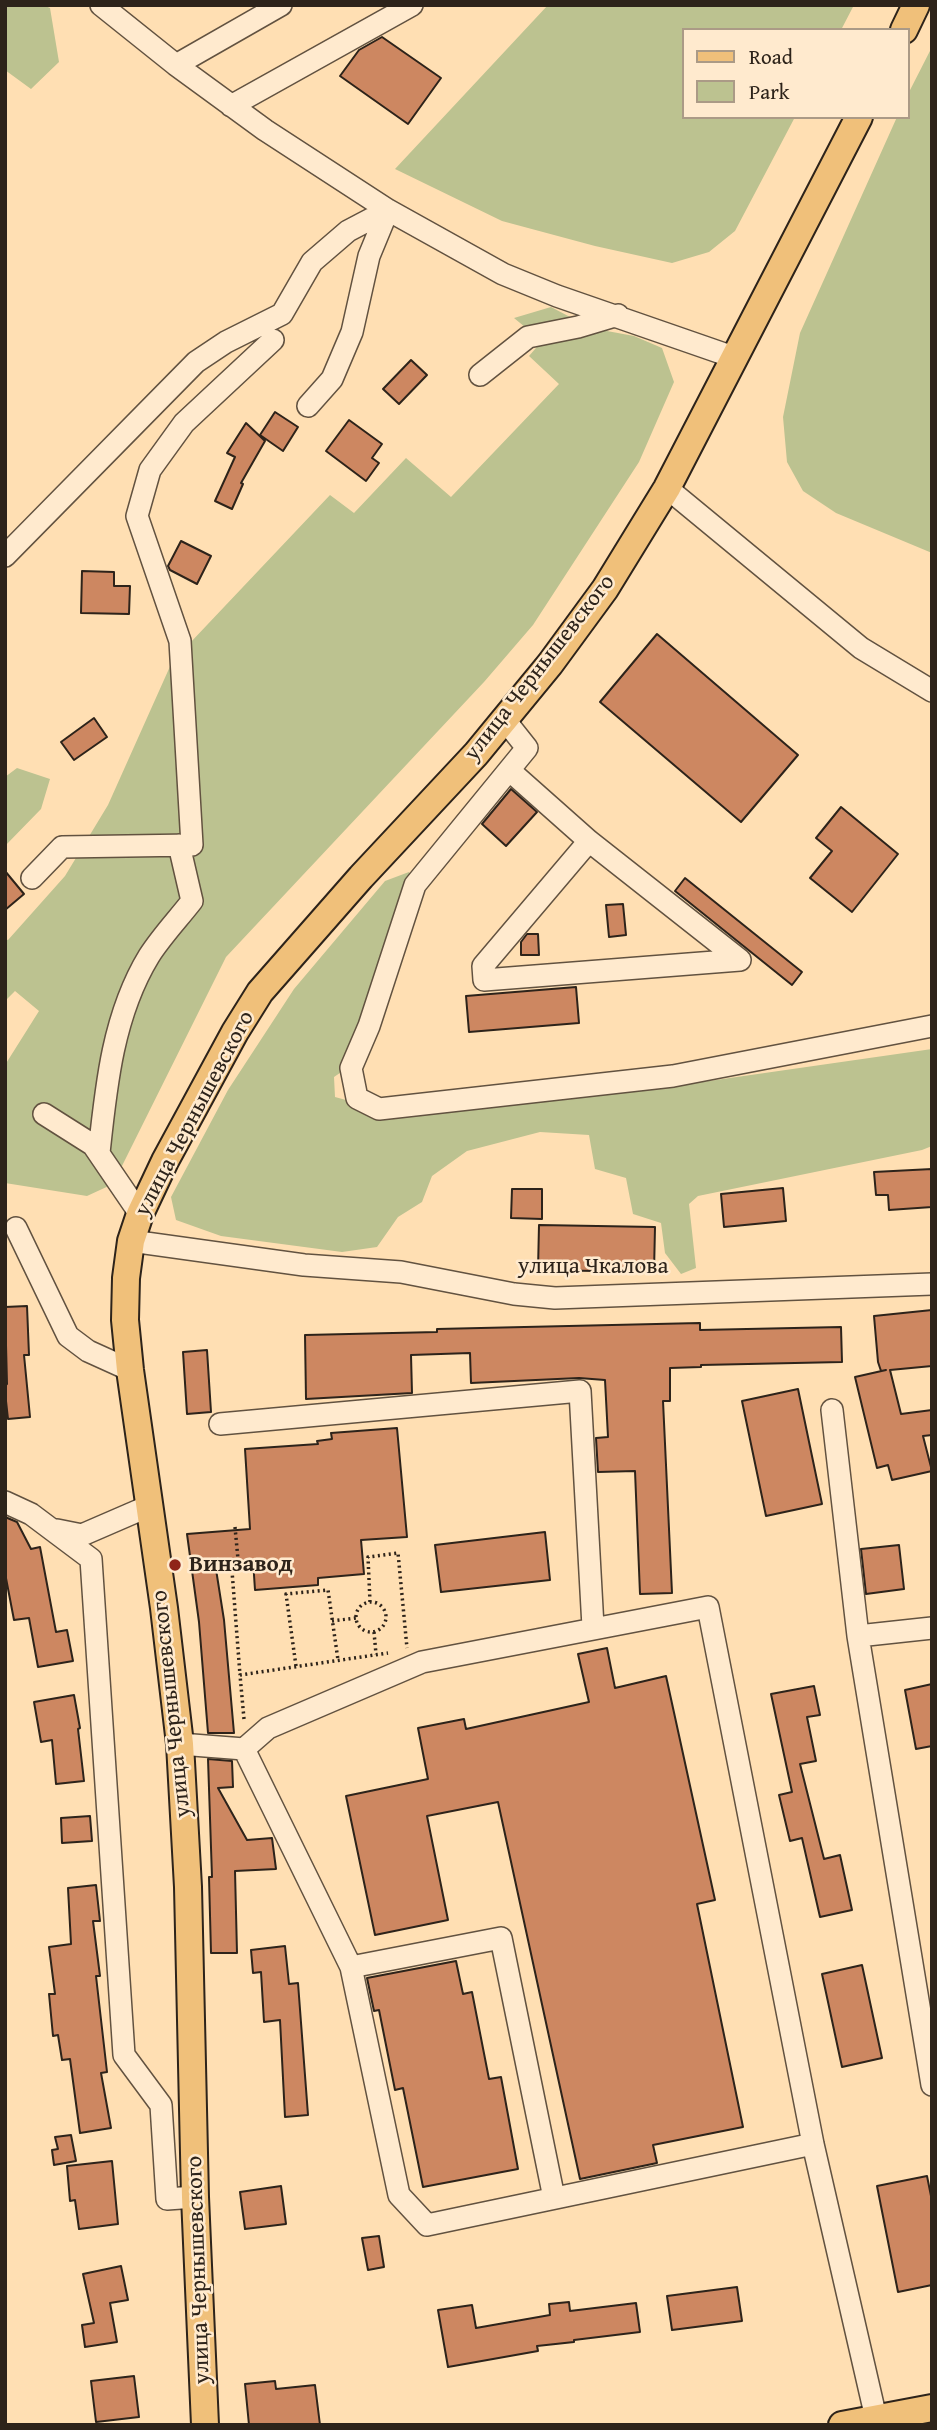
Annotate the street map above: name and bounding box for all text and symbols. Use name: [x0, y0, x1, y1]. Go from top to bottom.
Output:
legend: [682, 28, 909, 119]
text: Road: [749, 41, 793, 72]
text: Park: [749, 76, 790, 107]
street label: улица Чернышевского: [459, 569, 621, 767]
street label: улица Чернышевского: [129, 1007, 261, 1221]
street label: улица Чкалова: [518, 1253, 668, 1281]
place label: Винзавод: [189, 1551, 293, 1579]
marker: Винзавод: [167, 1557, 183, 1573]
street label: улица Чернышевского: [146, 1589, 198, 1819]
street label: улица Чернышевского: [181, 2155, 217, 2385]

